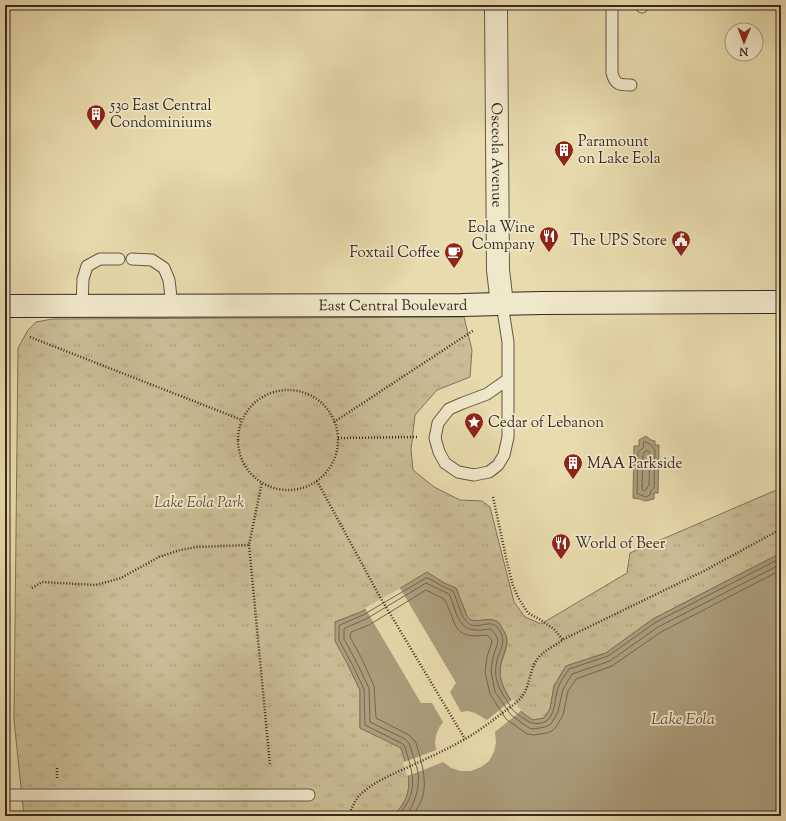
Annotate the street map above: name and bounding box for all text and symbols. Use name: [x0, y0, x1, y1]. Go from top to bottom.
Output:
north arrow: [724, 22, 764, 62]
text: N: [739, 43, 749, 59]
place label: 530 East Central Condominiums: [109, 96, 212, 134]
street label: Osceola Avenue: [485, 102, 507, 208]
building icon: 530 East Central Condominiums: [85, 103, 107, 131]
place label: Paramount on Lake Eola: [578, 132, 661, 170]
building icon: Paramount on Lake Eola: [553, 139, 575, 167]
place label: Eola Wine Company: [468, 218, 536, 256]
restaurant icon: Eola Wine Company: [538, 225, 560, 253]
public building icon: The UPS Store: [670, 229, 692, 257]
place label: The UPS Store: [570, 231, 667, 252]
cafe icon: Foxtail Coffee: [443, 241, 465, 269]
place label: Foxtail Coffee: [349, 243, 440, 264]
street label: East Central Boulevard: [319, 296, 468, 317]
place icon: Cedar of Lebanon: [463, 411, 485, 439]
place label: Cedar of Lebanon: [488, 413, 604, 434]
building icon: MAA Parkside: [562, 452, 584, 480]
place label: MAA Parkside: [587, 454, 682, 475]
park label: Lake Eola Park: [154, 493, 244, 514]
restaurant icon: World of Beer: [550, 532, 572, 560]
place label: World of Beer: [575, 534, 666, 555]
water label: Lake Eola: [651, 709, 715, 732]

